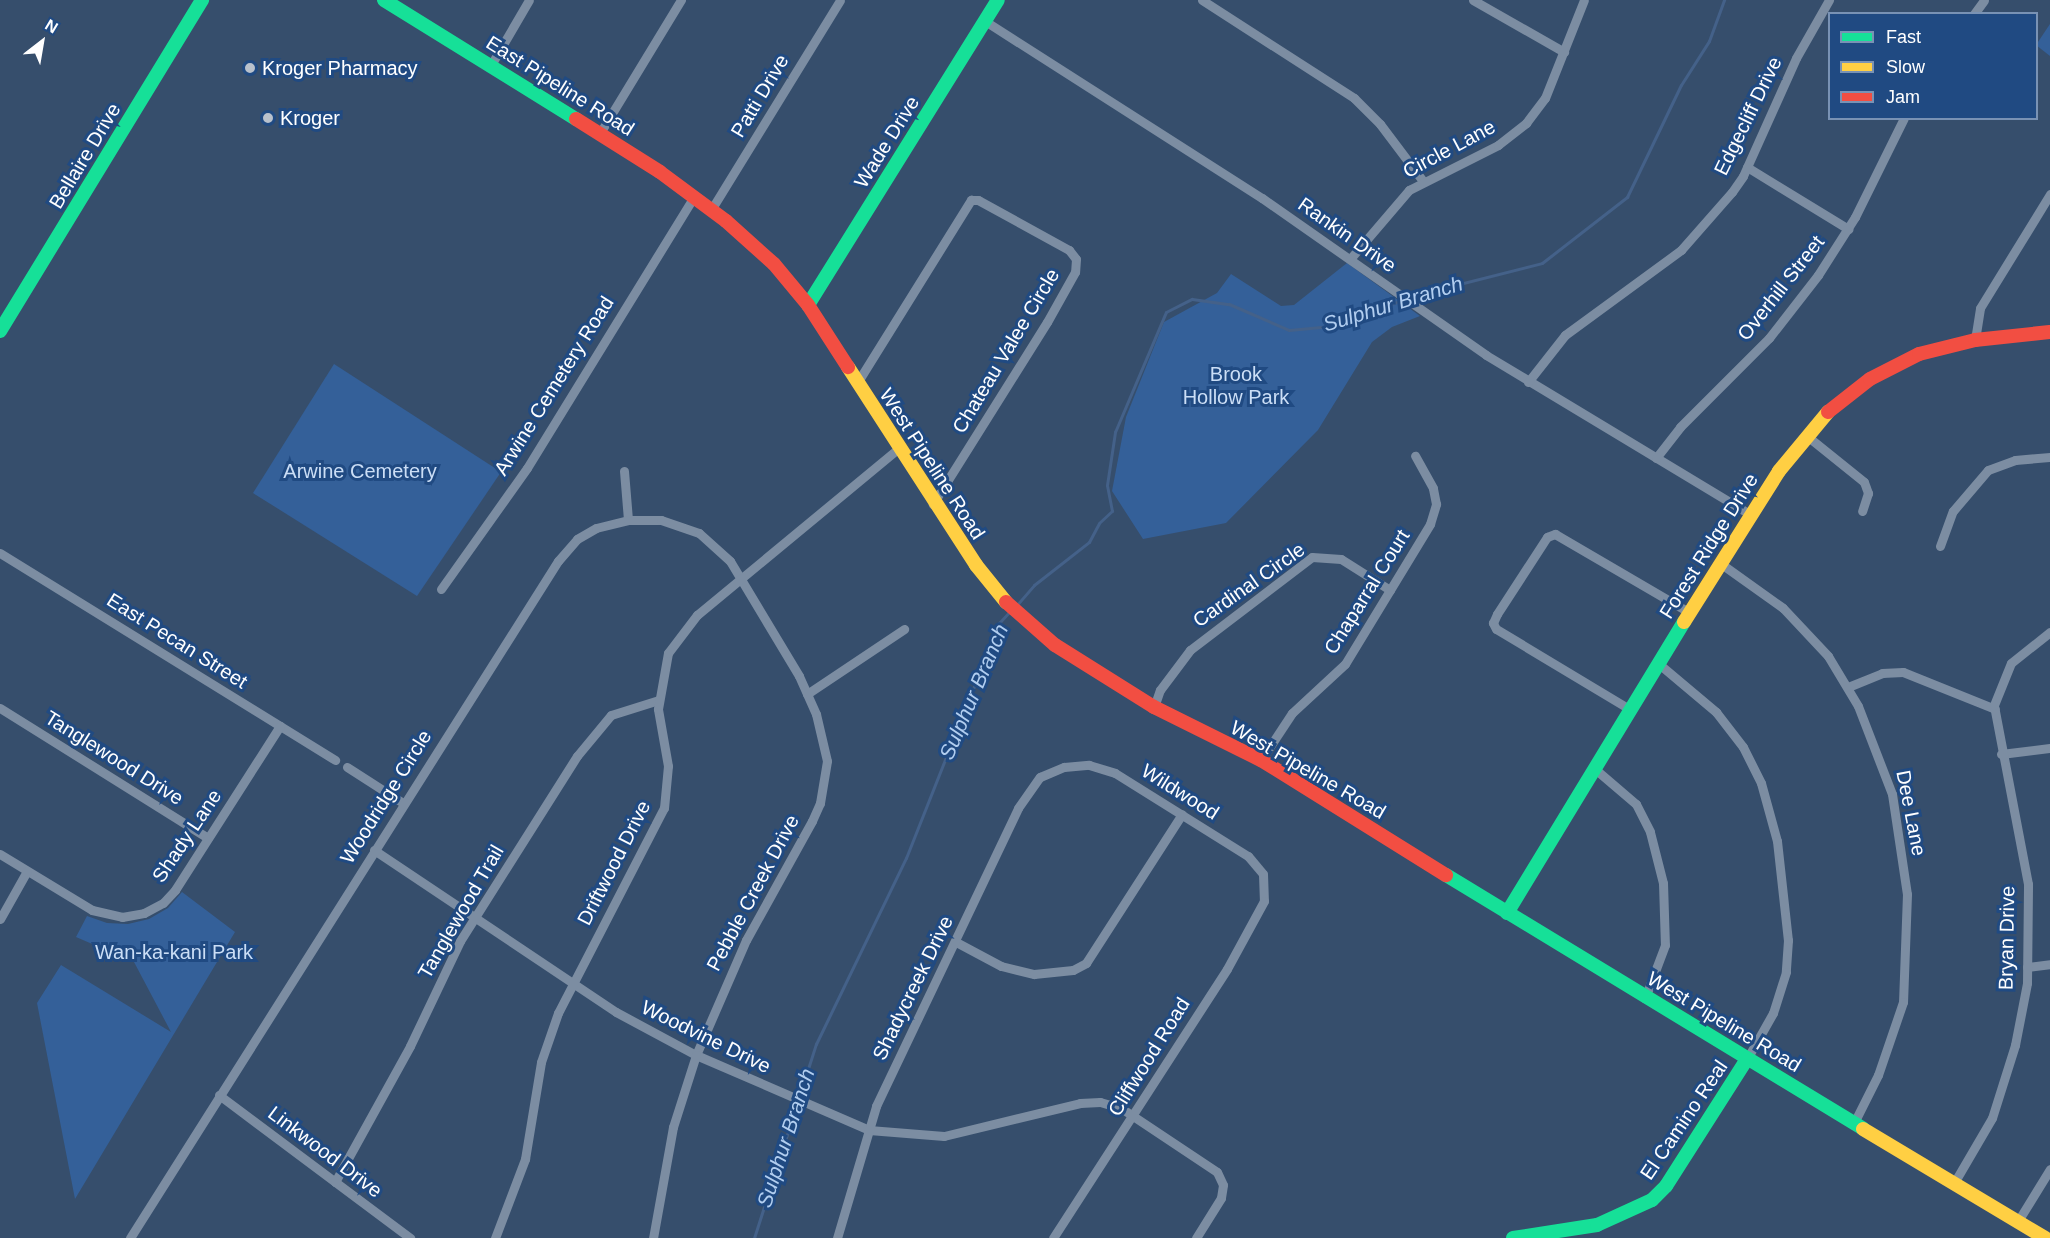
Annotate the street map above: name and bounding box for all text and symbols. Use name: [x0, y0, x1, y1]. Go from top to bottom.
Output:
north arrow: [12, 12, 72, 72]
legend: [1828, 12, 2038, 120]
text: N: [42, 16, 61, 36]
text: Fast: [1886, 27, 1921, 47]
street label: East Pipeline Road: [482, 31, 638, 141]
street label: Patti Drive: [726, 50, 794, 142]
street label: Edgecliff Drive: [1709, 53, 1787, 179]
place label: Kroger Pharmacy: [262, 56, 418, 80]
text: Slow: [1886, 57, 1925, 77]
marker: Kroger Pharmacy: [243, 61, 257, 75]
text: Jam: [1886, 87, 1920, 107]
street label: Wade Drive: [849, 92, 925, 192]
street label: Bellaire Drive: [44, 99, 126, 213]
place label: Kroger: [280, 106, 340, 130]
marker: Kroger: [261, 111, 275, 125]
street label: Circle Lane: [1399, 115, 1499, 183]
street label: Rankin Drive: [1293, 192, 1401, 278]
street label: Overhill Street: [1733, 231, 1829, 345]
street label: Chateau Valee Circle: [947, 264, 1065, 438]
water label: Sulphur Branch: [1320, 271, 1466, 337]
street label: Arwine Cemetery Road: [489, 292, 619, 480]
park label: Brook Hollow Park: [1183, 362, 1289, 409]
street label: West Pipeline Road: [874, 384, 990, 544]
park label: Arwine Cemetery: [283, 459, 437, 483]
street label: Forest Ridge Drive: [1655, 469, 1763, 623]
street label: Chaparral Court: [1319, 525, 1415, 659]
street label: Cardinal Circle: [1188, 538, 1310, 632]
street label: East Pecan Street: [102, 588, 252, 694]
water label: Sulphur Branch: [934, 620, 1014, 764]
street label: Tanglewood Drive: [40, 706, 188, 810]
street label: West Pipeline Road: [1226, 716, 1390, 824]
street label: Woodridge Circle: [335, 726, 437, 868]
street label: Wildwood: [1137, 759, 1223, 825]
street label: Dee Lane: [1891, 768, 1931, 858]
street label: Shady Lane: [147, 785, 227, 887]
street label: Driftwood Drive: [572, 797, 656, 929]
street label: Pebble Creek Drive: [702, 811, 804, 975]
street label: Tanglewood Trail: [413, 841, 509, 983]
street label: Bryan Drive: [1994, 886, 2020, 990]
street label: Shadycreek Drive: [868, 912, 958, 1064]
park label: Wan-ka-kani Park: [95, 940, 253, 964]
street label: West Pipeline Road: [1643, 967, 1805, 1077]
street label: Cliffwood Road: [1103, 993, 1195, 1121]
street label: Woodvine Drive: [637, 995, 775, 1079]
street label: El Camino Real: [1635, 1056, 1733, 1184]
water label: Sulphur Branch: [752, 1065, 820, 1211]
street label: Linkwood Drive: [263, 1101, 387, 1203]

